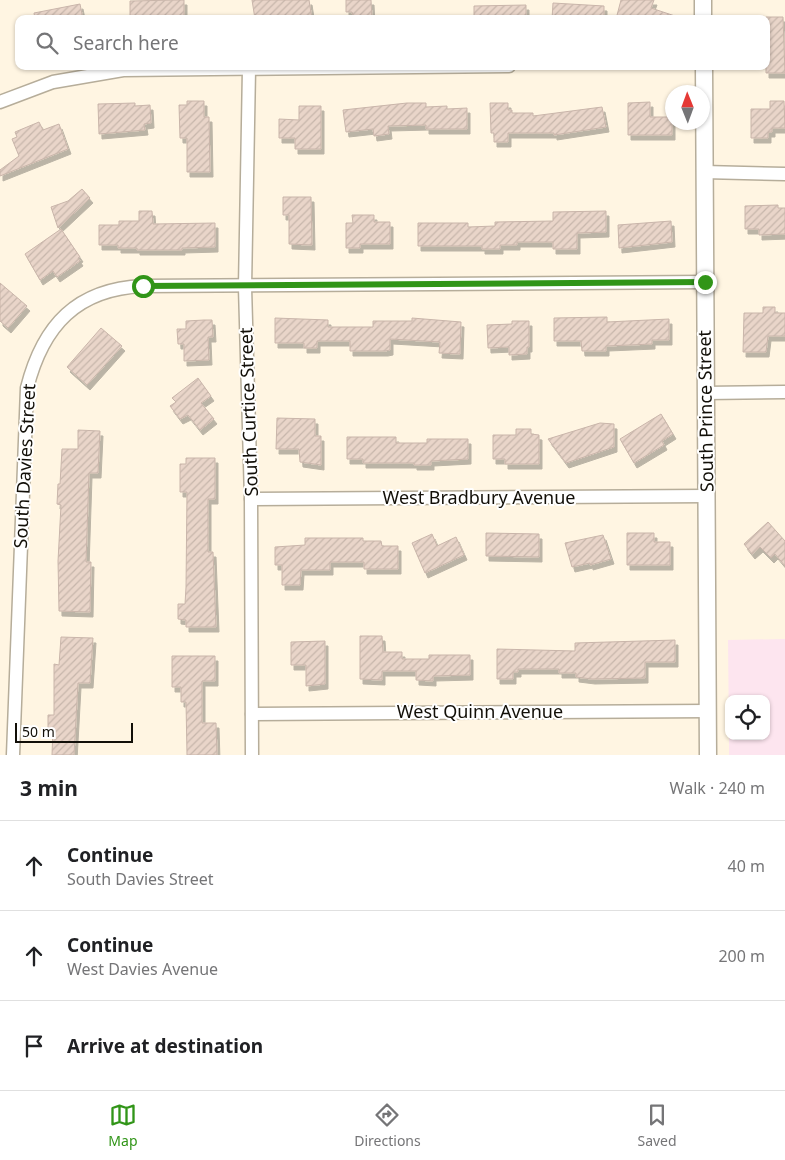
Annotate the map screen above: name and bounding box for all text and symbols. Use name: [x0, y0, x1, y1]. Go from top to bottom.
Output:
search box: [15, 15, 770, 70]
icon: search: [33, 29, 61, 57]
text: Search here: [73, 30, 179, 56]
north arrow: [665, 85, 710, 130]
route end: [694, 271, 717, 294]
route start: [132, 275, 155, 298]
street label: South Curtice Street: [233, 327, 263, 497]
street label: South Prince Street: [692, 329, 718, 492]
street label: South Davies Street: [8, 382, 40, 549]
street label: West Bradbury Avenue: [383, 485, 575, 509]
map controls: [725, 695, 770, 740]
button: locate: [725, 695, 770, 740]
street label: West Quinn Avenue: [397, 699, 563, 723]
scale bar: [15, 720, 132, 743]
text: 50 m: [22, 722, 55, 741]
text: 3 min: [20, 774, 78, 802]
text: Walk · 240 m: [670, 777, 765, 799]
text: Continue: [67, 842, 153, 868]
icon: ahead: [20, 852, 48, 880]
text: 40 m: [728, 855, 765, 877]
text: South Davies Street: [67, 868, 214, 890]
text: Continue: [67, 932, 153, 958]
icon: ahead: [20, 942, 48, 970]
text: 200 m: [718, 945, 765, 967]
text: West Davies Avenue: [67, 958, 218, 980]
icon: arrive: [20, 1032, 48, 1060]
text: Arrive at destination: [67, 1033, 263, 1059]
tab: Map: [108, 1101, 138, 1150]
tab: Directions: [354, 1101, 421, 1150]
tab: Saved: [637, 1101, 677, 1150]

